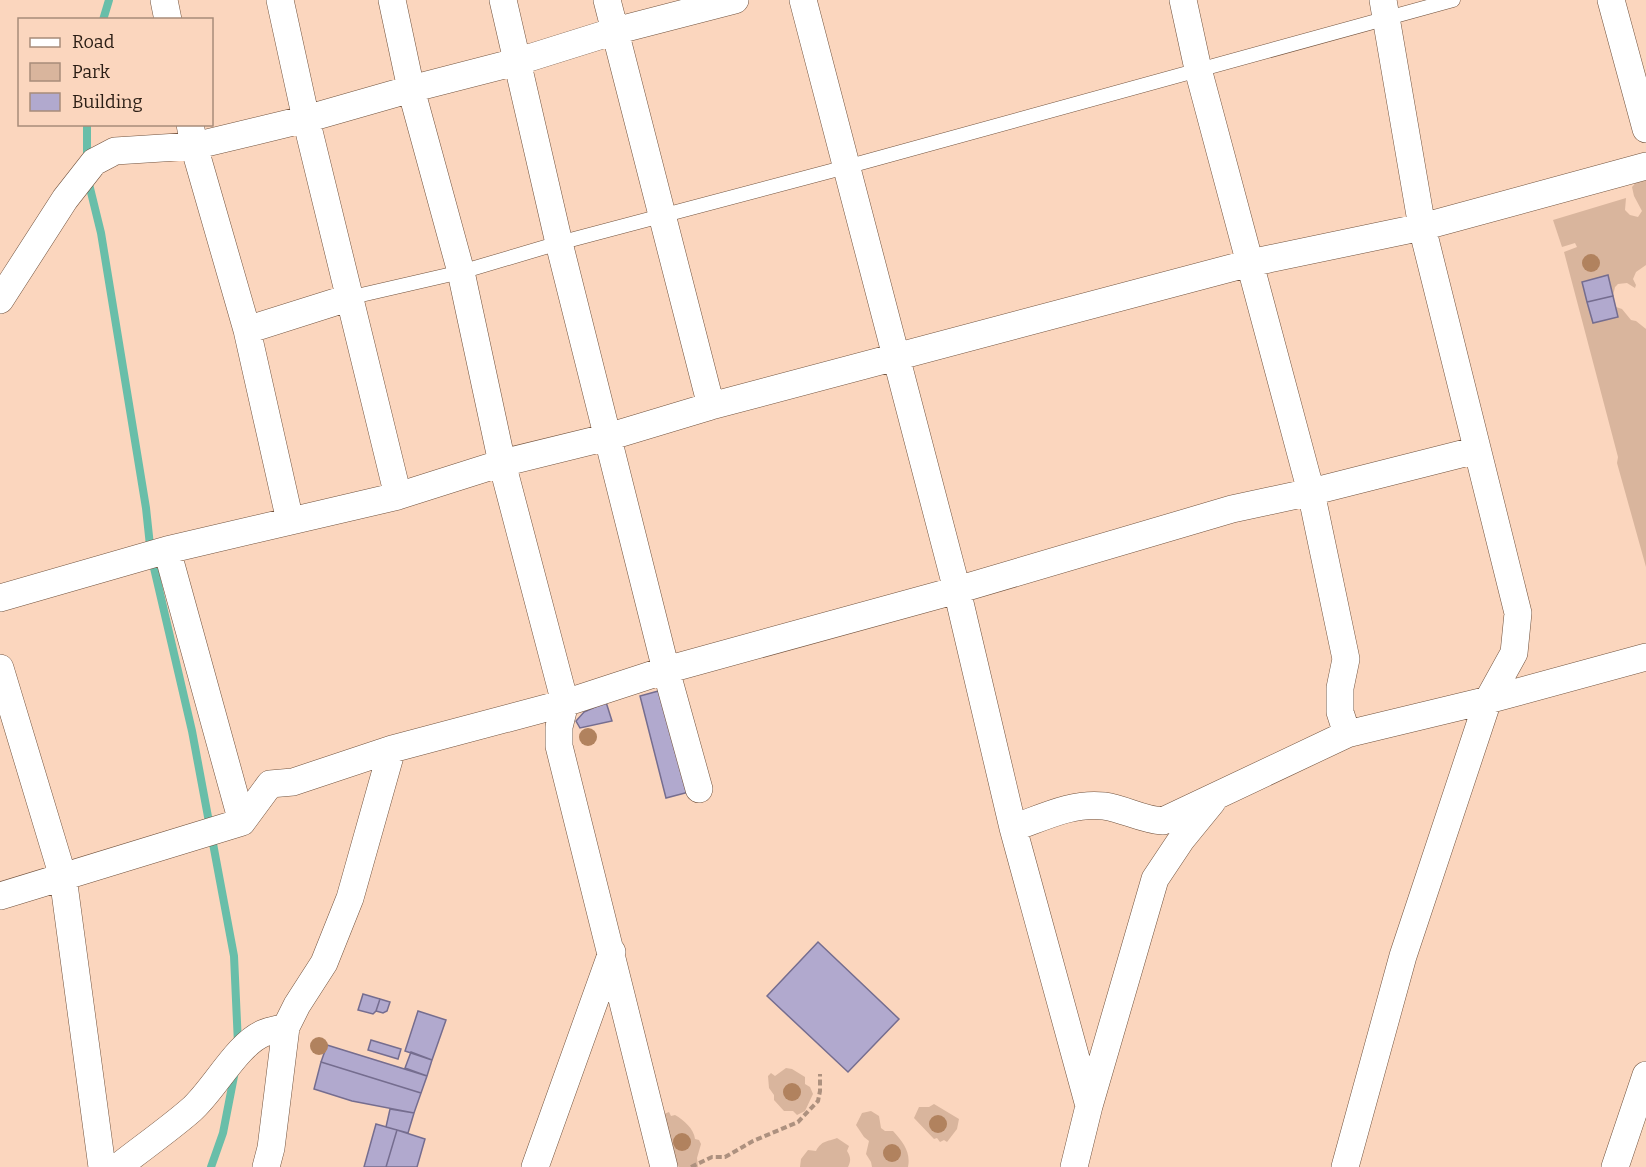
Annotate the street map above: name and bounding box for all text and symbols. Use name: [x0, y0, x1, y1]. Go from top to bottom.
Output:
legend: [18, 18, 213, 126]
text: Road: [72, 31, 115, 53]
text: Park: [72, 61, 111, 83]
text: Building: [72, 91, 143, 113]

